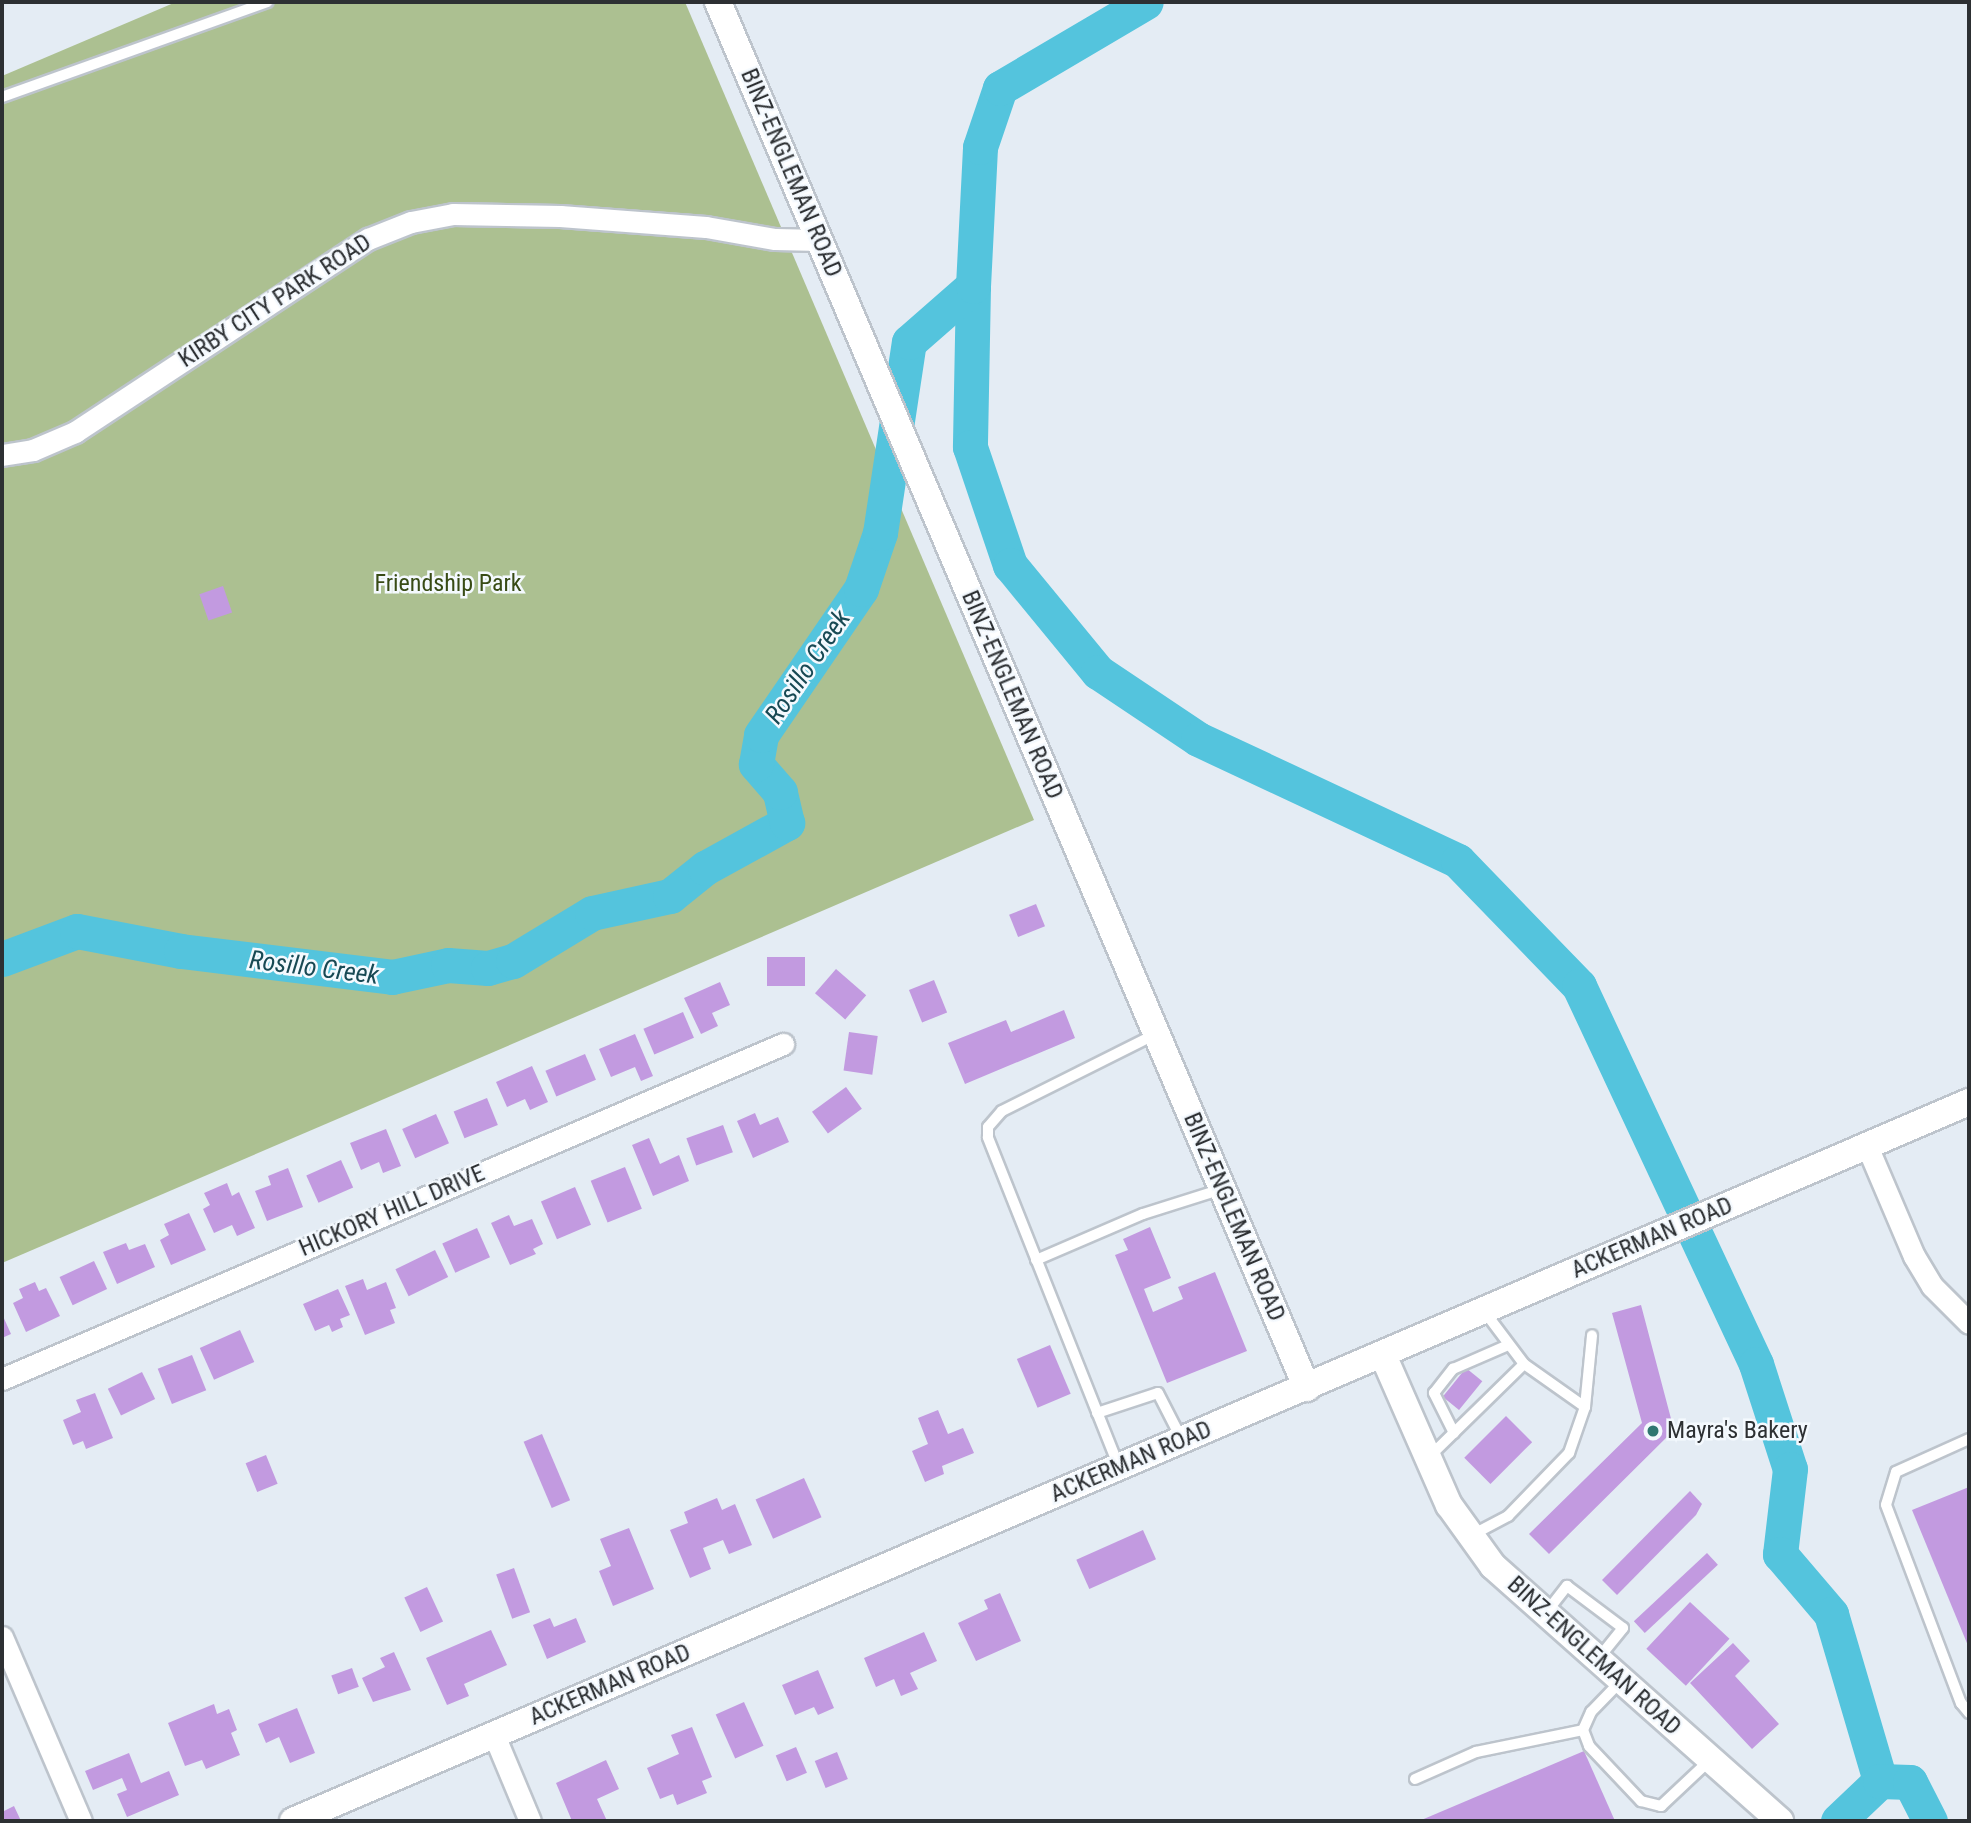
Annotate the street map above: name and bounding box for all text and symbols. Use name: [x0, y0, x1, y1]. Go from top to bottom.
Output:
street label: BINZ-ENGLEMAN ROAD: [734, 64, 848, 282]
street label: KIRBY CITY PARK ROAD: [173, 228, 377, 374]
park label: Friendship Park: [374, 570, 522, 598]
street label: BINZ-ENGLEMAN ROAD: [955, 586, 1069, 804]
water label: Rosillo Creek: [759, 604, 857, 730]
water label: Rosillo Creek: [247, 945, 381, 991]
street label: BINZ-ENGLEMAN ROAD: [1177, 1108, 1291, 1326]
street label: HICKORY HILL DRIVE: [295, 1159, 489, 1263]
street label: ACKERMAN ROAD: [1567, 1191, 1737, 1285]
street label: ACKERMAN ROAD: [1046, 1415, 1216, 1509]
place label: Mayra's Bakery: [1667, 1417, 1808, 1445]
marker: Mayra's Bakery: [1645, 1423, 1661, 1439]
street label: BINZ-ENGLEMAN ROAD: [1501, 1570, 1687, 1742]
street label: ACKERMAN ROAD: [525, 1638, 695, 1732]

